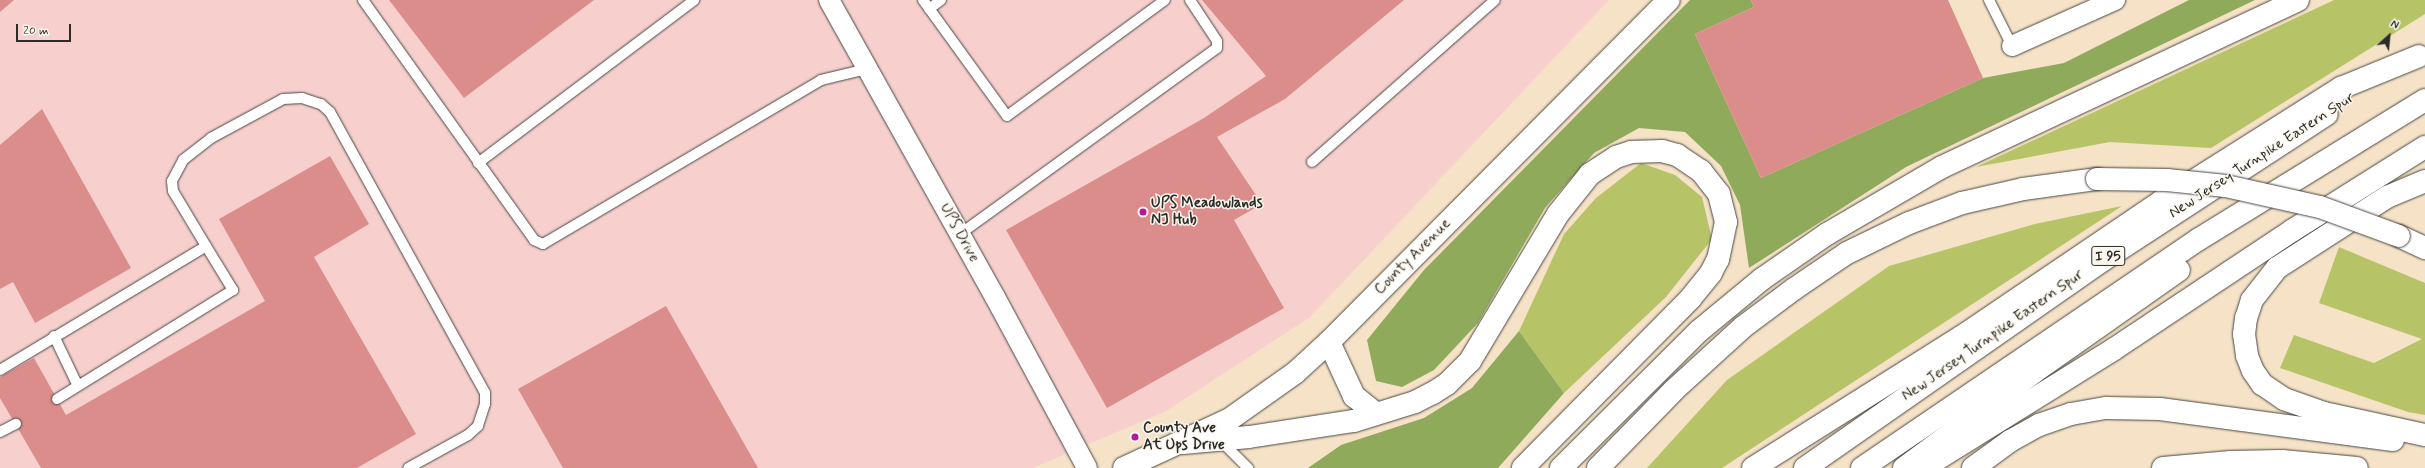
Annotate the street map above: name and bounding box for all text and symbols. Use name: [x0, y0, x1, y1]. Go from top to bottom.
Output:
scale bar: [18, 16, 73, 42]
north arrow: [2369, 16, 2409, 56]
text: N: [2388, 17, 2401, 33]
text: 20 m: [23, 23, 49, 39]
street label: New Jersey Turnpike Eastern Spur: [2165, 89, 2359, 223]
place label: UPS Meadowlands NJ Hub: [1151, 194, 1269, 229]
street label: UPS Drive: [936, 201, 982, 265]
marker: UPS Meadowlands NJ Hub: [1138, 207, 1148, 217]
street label: County Avenue: [1373, 217, 1453, 297]
road number: I 95: [2091, 244, 2125, 268]
street label: New Jersey Turnpike Eastern Spur: [1898, 266, 2088, 406]
place label: County Ave At Ups Drive: [1143, 419, 1225, 454]
marker: County Ave At Ups Drive: [1130, 432, 1140, 442]

